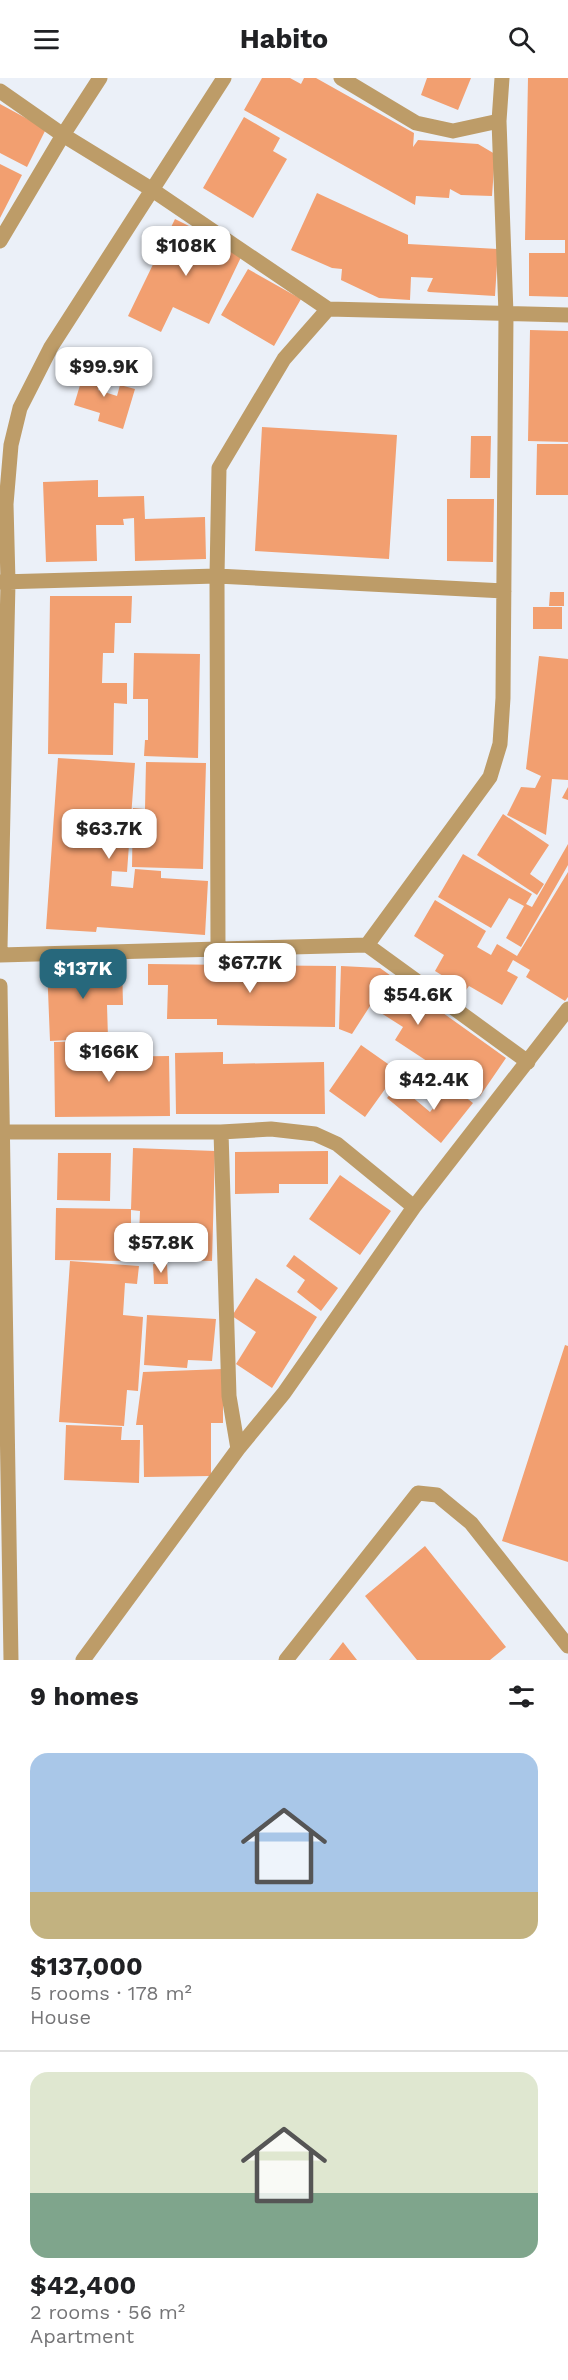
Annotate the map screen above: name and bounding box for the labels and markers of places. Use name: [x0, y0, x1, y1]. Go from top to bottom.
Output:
pin: $108K: [144, 226, 228, 277]
pin: $99.9K: [55, 347, 153, 398]
pin: $63.7K: [60, 809, 158, 860]
pin: $67.7K: [201, 943, 299, 994]
pin: $137K: [41, 949, 125, 1000]
pin: $54.6K: [369, 975, 467, 1026]
pin: $166K: [67, 1032, 151, 1083]
pin: $42.4K: [385, 1060, 483, 1111]
pin: $57.8K: [112, 1223, 210, 1274]

